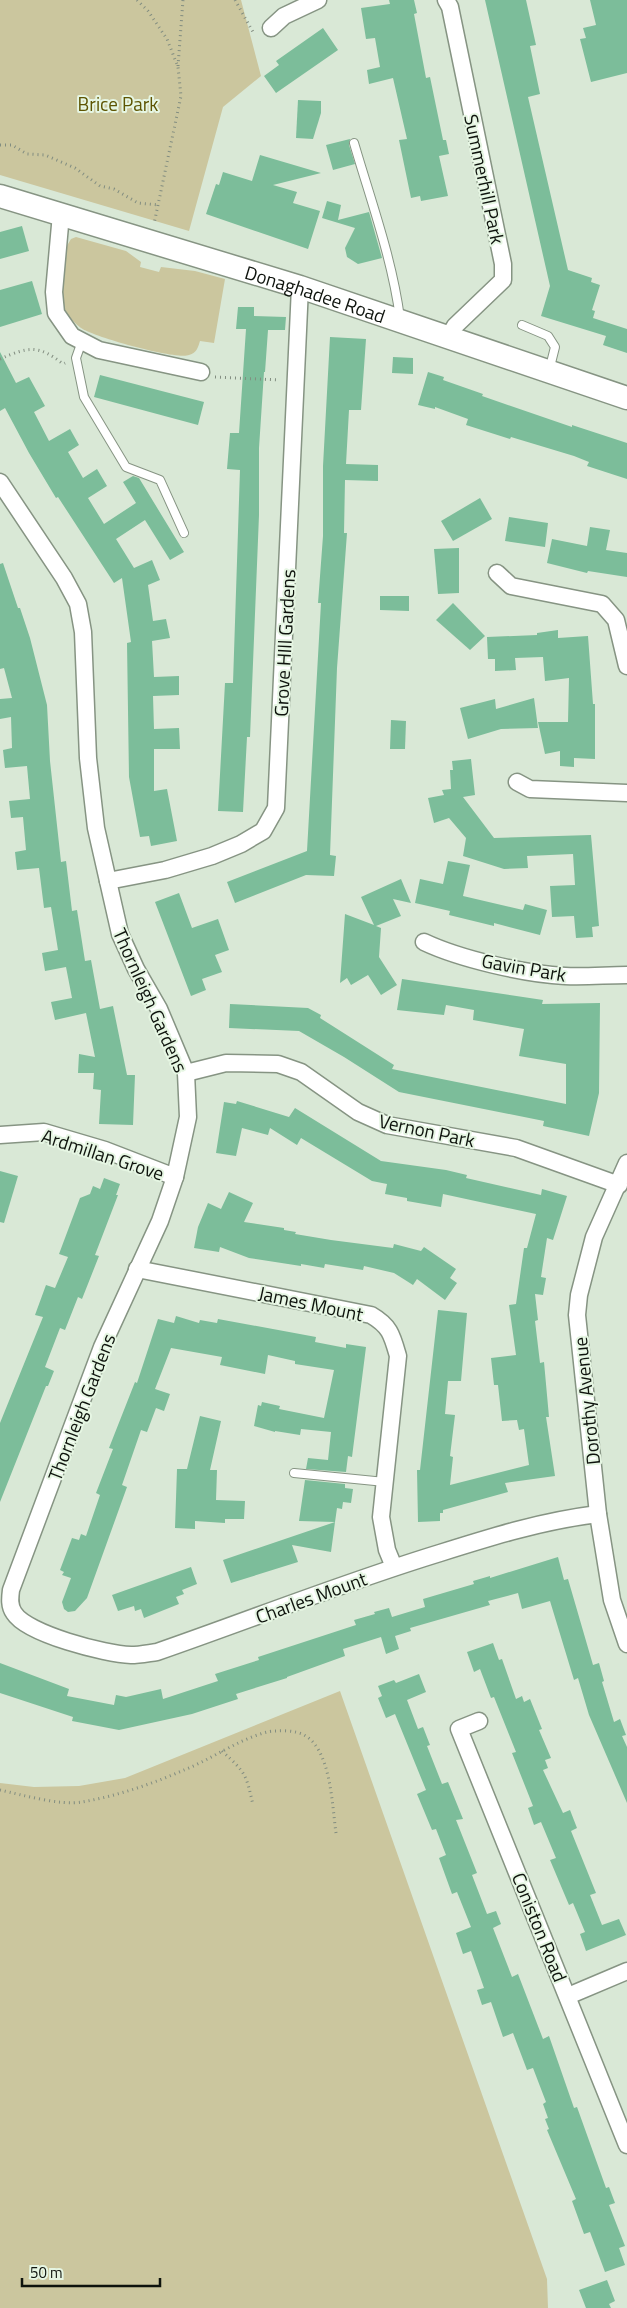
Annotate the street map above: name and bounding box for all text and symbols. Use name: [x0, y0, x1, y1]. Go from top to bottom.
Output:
park label: Brice Park: [78, 89, 158, 118]
street label: Summerhill Park: [457, 111, 513, 247]
street label: Donaghadee Road: [242, 257, 390, 330]
street label: Grove HIll Gardens: [266, 568, 302, 717]
street label: Thornleigh Gardens: [106, 923, 196, 1077]
street label: Gavin Park: [480, 945, 568, 989]
street label: Vernon Park: [376, 1106, 478, 1154]
street label: Ardmillan Grove: [38, 1121, 168, 1187]
street label: James Mount: [256, 1278, 366, 1328]
street label: Thornleigh Gardens: [40, 1329, 122, 1485]
street label: Dorothy Avenue: [565, 1336, 607, 1466]
street label: Charles Mount: [251, 1563, 371, 1631]
street label: Coniston Road: [505, 1868, 575, 1986]
scale bar: [22, 2256, 160, 2288]
text: 50 m: [30, 2261, 63, 2284]

